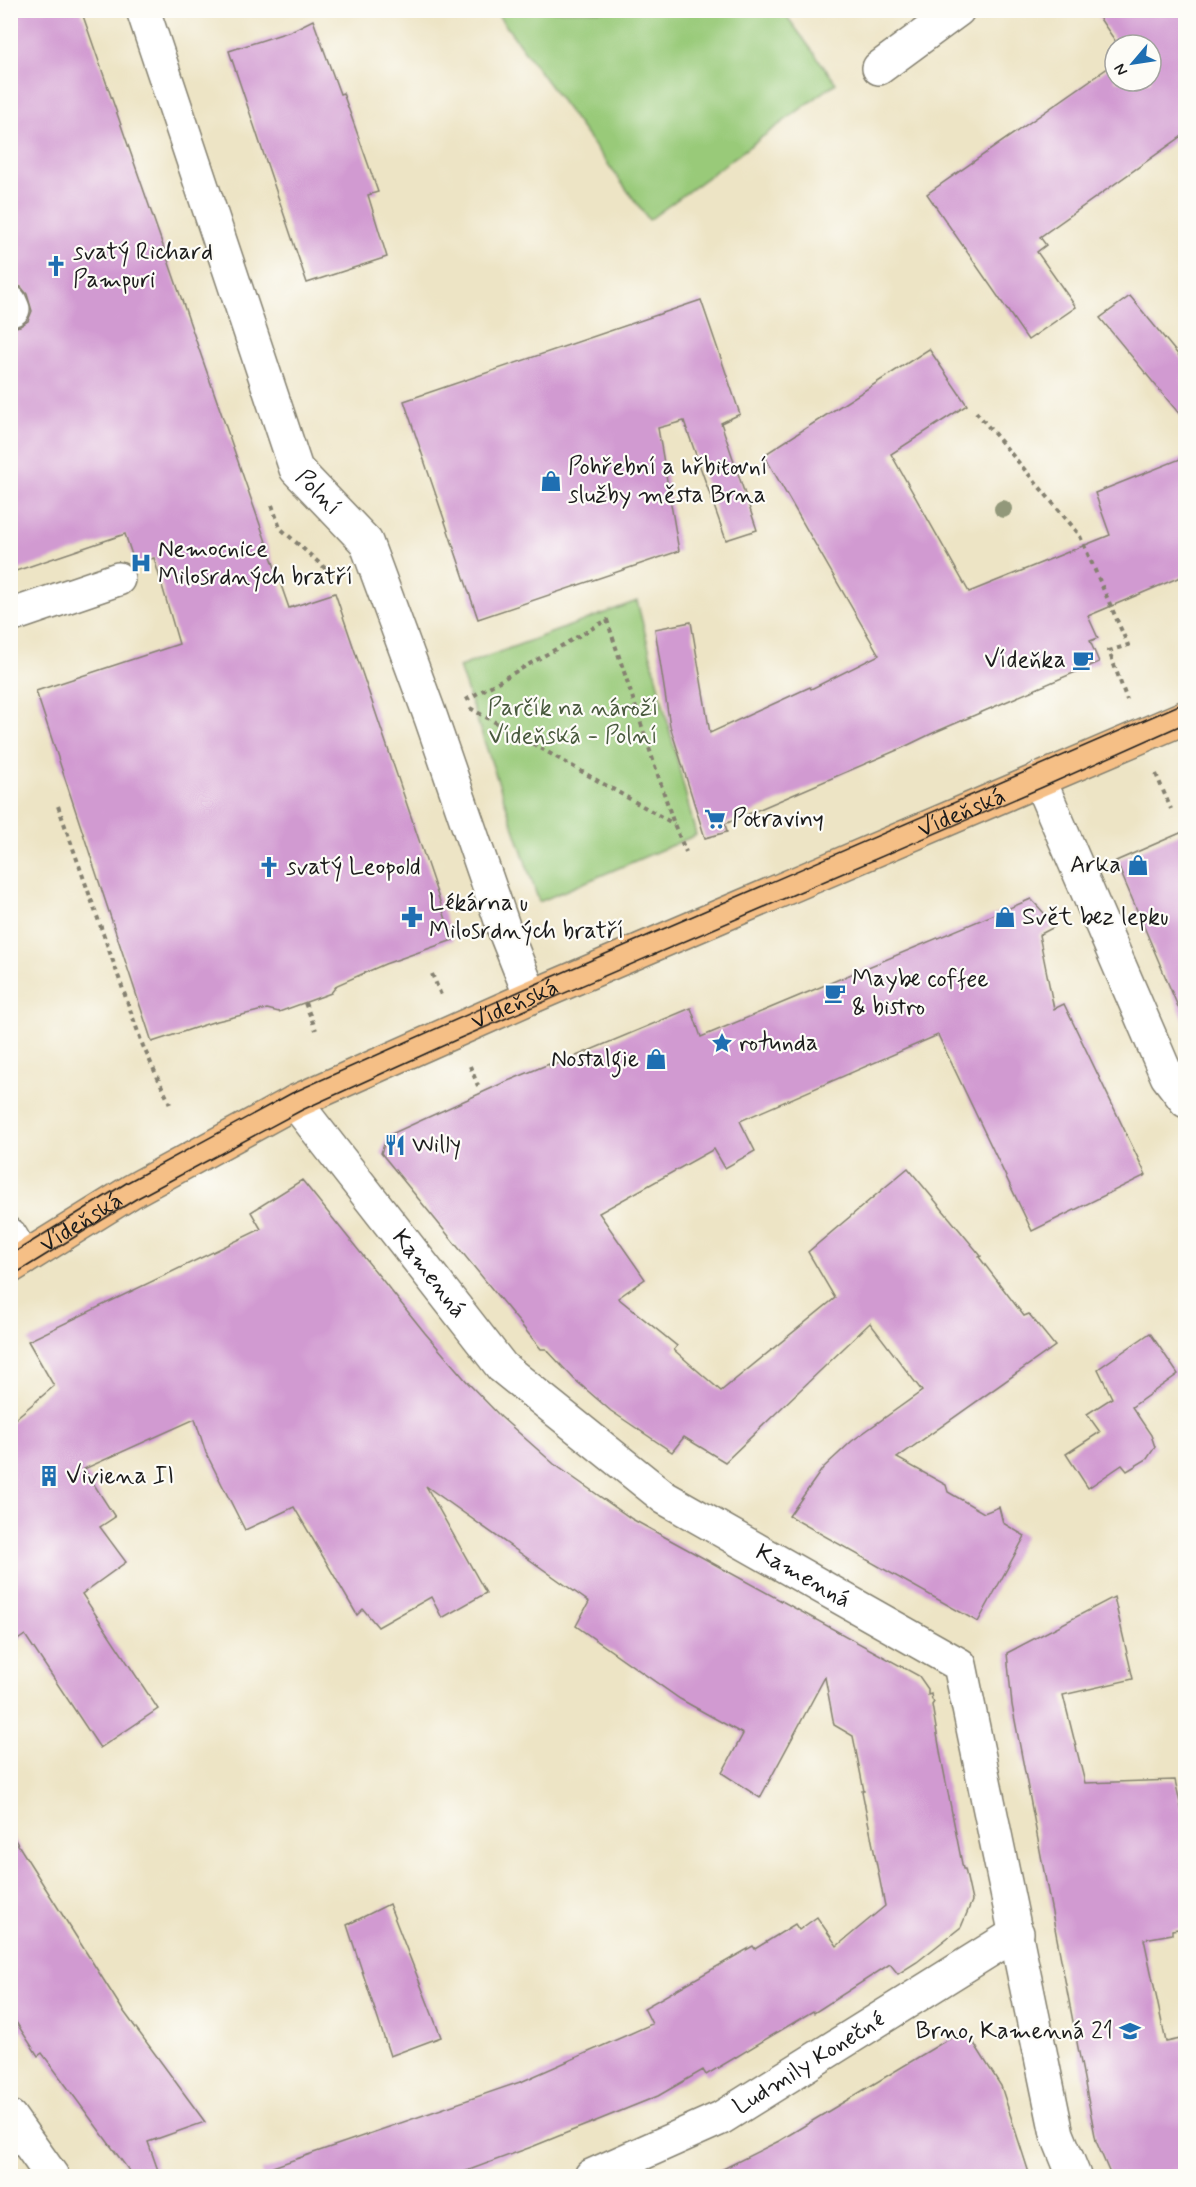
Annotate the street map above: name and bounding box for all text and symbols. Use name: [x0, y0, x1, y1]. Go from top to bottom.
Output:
north arrow: [1103, 33, 1163, 93]
text: N: [1109, 60, 1133, 79]
place label: svatý Richard Pampuri: [73, 237, 213, 296]
church icon: svatý Richard Pampuri: [44, 254, 68, 278]
place label: Pohřební a hřbitovní služby města Brna: [568, 452, 768, 511]
street label: Polní: [289, 462, 348, 522]
shop icon: Pohřební a hřbitovní služby města Brna: [539, 469, 563, 493]
place label: Nemocnice Milosrdných bratří: [158, 534, 353, 593]
hospital icon: Nemocnice Milosrdných bratří: [129, 551, 153, 575]
place label: Vídeňka: [984, 645, 1066, 676]
cafe icon: Vídeňka: [1071, 648, 1095, 672]
park label: Parčík na nároží Vídeňská - Polní: [488, 693, 658, 752]
street label: Vídeňská: [913, 780, 1010, 845]
place label: Potraviny: [732, 804, 824, 835]
supermarket icon: Potraviny: [703, 807, 727, 831]
place label: Arka: [1070, 850, 1121, 881]
place label: svatý Leopold: [286, 852, 421, 883]
shop icon: Arka: [1126, 853, 1150, 877]
church icon: svatý Leopold: [257, 855, 281, 879]
place label: Lékárna u Milosrdných bratří: [429, 888, 624, 947]
place label: Svět bez lepku: [1022, 902, 1169, 933]
pharmacy icon: Lékárna u Milosrdných bratří: [400, 905, 424, 929]
shop icon: Svět bez lepku: [993, 905, 1017, 929]
place label: Maybe coffee & bistro: [852, 964, 989, 1023]
street label: Vídeňská: [466, 972, 563, 1037]
cafe icon: Maybe coffee & bistro: [823, 981, 847, 1005]
place label: rotunda: [739, 1028, 818, 1059]
place icon: rotunda: [710, 1031, 734, 1055]
place label: Nostalgie: [551, 1044, 639, 1078]
shop icon: Nostalgie: [644, 1047, 668, 1071]
place label: Willy: [412, 1130, 461, 1161]
restaurant icon: Willy: [383, 1133, 407, 1157]
street label: Vídeňská: [34, 1185, 129, 1260]
street label: Kamenná: [385, 1223, 474, 1325]
place label: Viviena II: [66, 1461, 174, 1492]
building icon: Viviena II: [37, 1464, 61, 1488]
street label: Kamenná: [750, 1537, 856, 1615]
street label: Ludmily Konečné: [727, 2004, 891, 2122]
place label: Brno, Kamenná 21: [916, 2016, 1113, 2047]
school or university icon: Brno, Kamenná 21: [1118, 2019, 1142, 2043]

